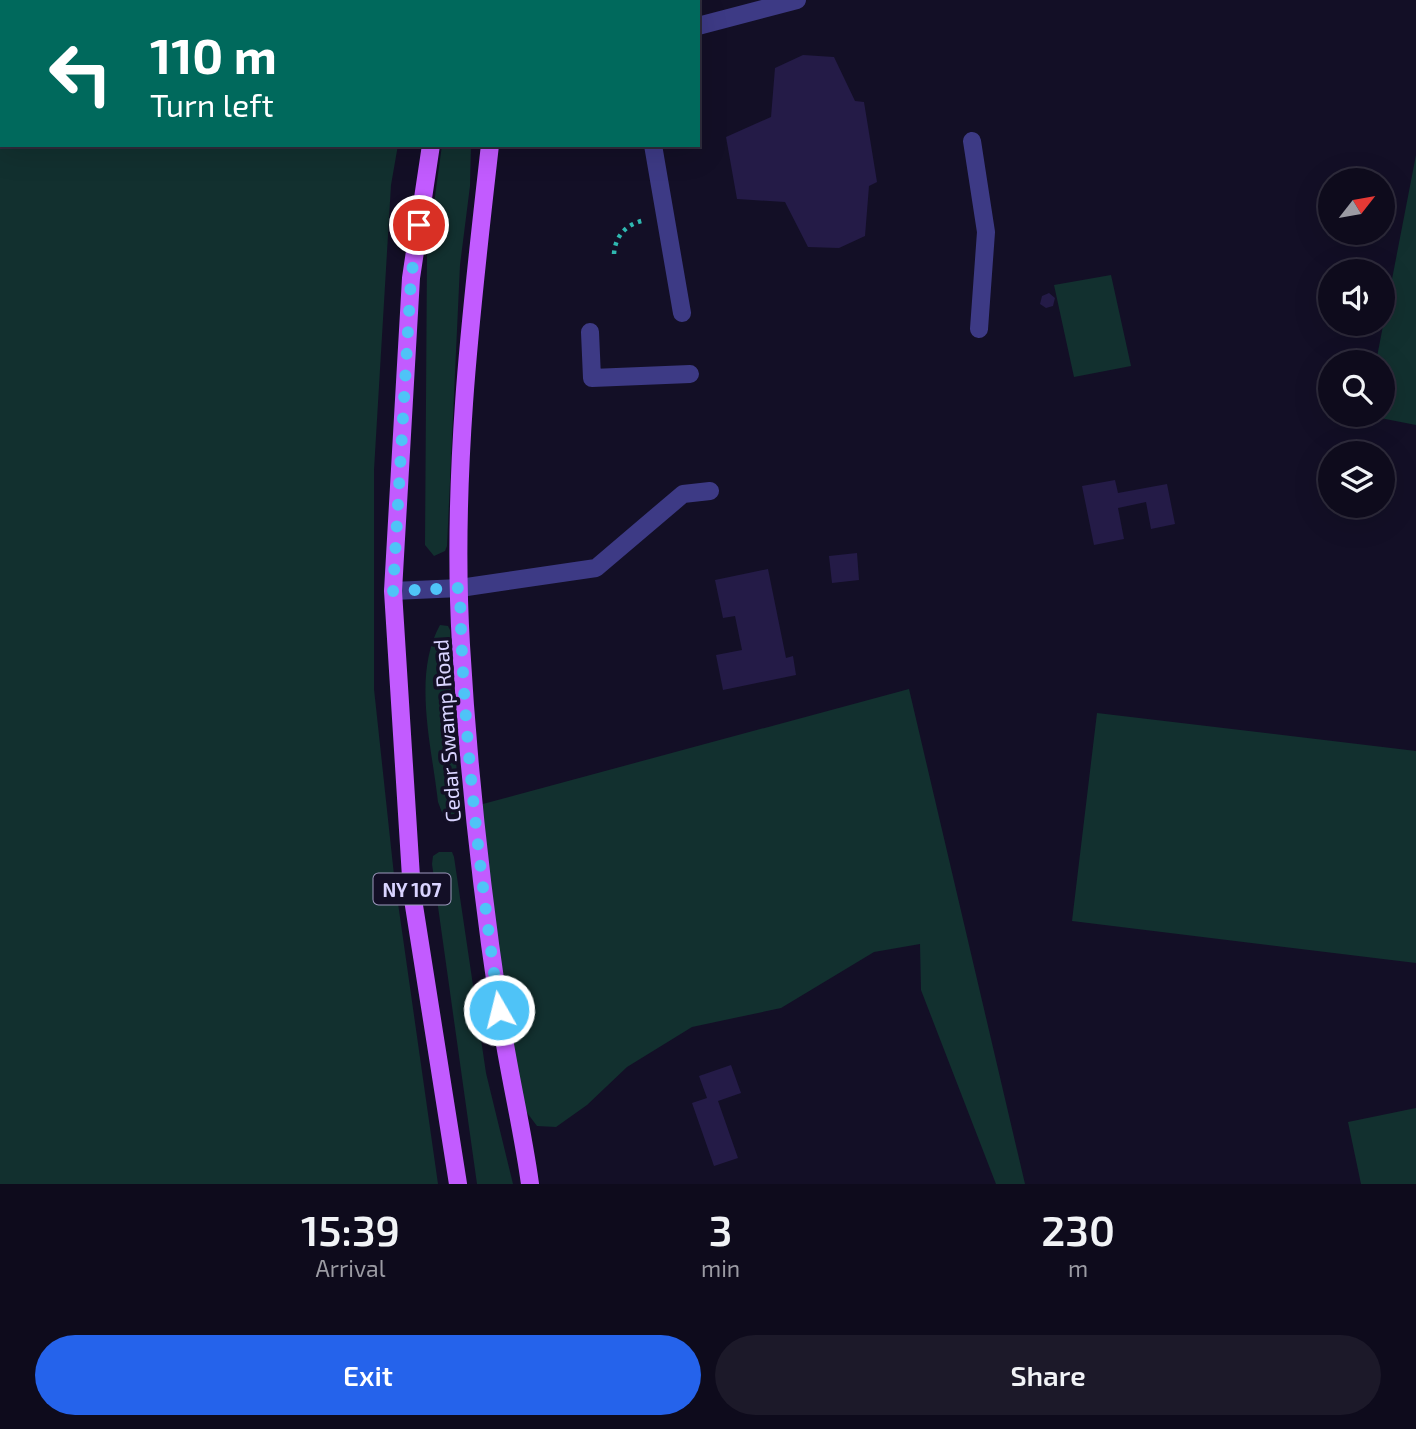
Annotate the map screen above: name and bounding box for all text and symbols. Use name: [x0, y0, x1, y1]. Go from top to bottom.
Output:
text: 110 m: [150, 25, 277, 84]
icon: left: [35, 28, 126, 119]
text: Turn left: [150, 85, 274, 123]
north arrow: [1318, 168, 1395, 245]
map controls: [1318, 168, 1395, 518]
pin: [389, 195, 449, 255]
icon: arrive: [400, 206, 438, 244]
button: sound: [1318, 259, 1395, 336]
button: search: [1318, 350, 1395, 427]
button: layers: [1318, 441, 1395, 518]
street label: Cedar Swamp Road: [427, 639, 465, 823]
road number: NY 107: [374, 874, 450, 904]
position arrow: [462, 973, 536, 1047]
text: 15:39: [301, 1204, 400, 1254]
text: 3: [709, 1204, 732, 1254]
text: 230: [1041, 1204, 1115, 1254]
text: Arrival: [316, 1254, 386, 1282]
text: min: [701, 1254, 740, 1282]
text: m: [1068, 1254, 1088, 1282]
button: Exit: [35, 1335, 701, 1415]
button: Share: [715, 1335, 1381, 1415]

